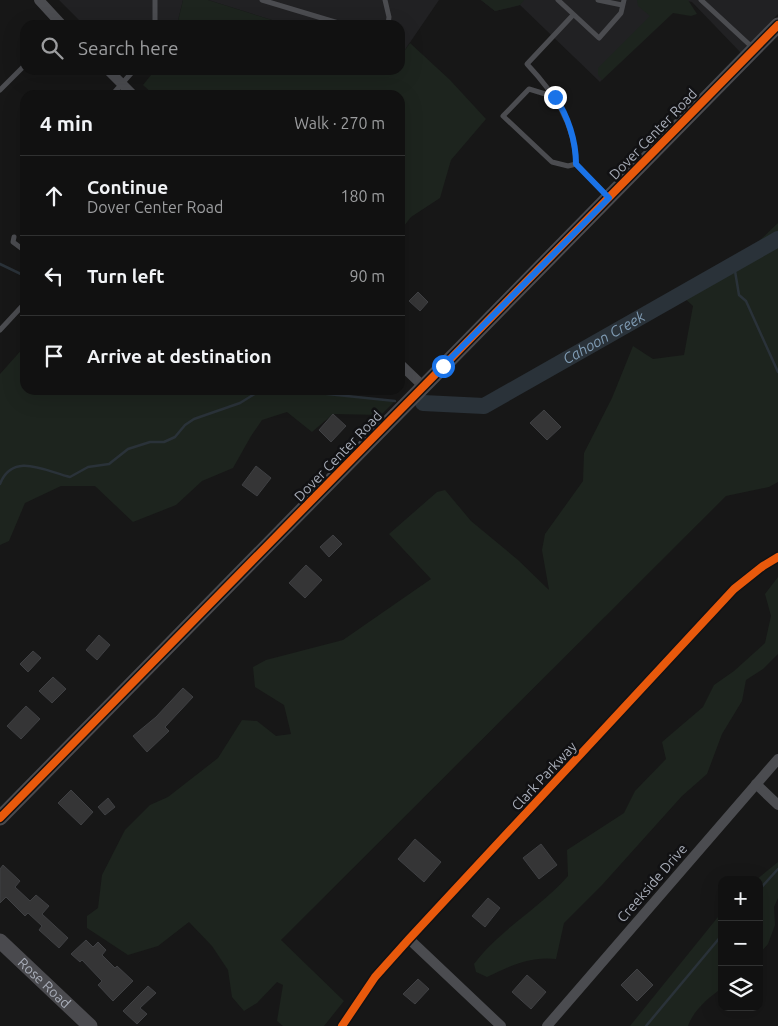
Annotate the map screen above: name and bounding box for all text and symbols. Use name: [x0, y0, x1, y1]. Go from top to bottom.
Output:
search box: [20, 20, 405, 75]
icon: search: [38, 34, 66, 62]
text: Search here: [78, 37, 178, 59]
route end: [544, 86, 567, 109]
street label: Dover Center Road: [606, 86, 700, 182]
text: 4 min: [40, 111, 93, 135]
text: Walk · 270 m: [294, 114, 385, 132]
text: Continue: [87, 176, 168, 198]
icon: ahead: [40, 182, 68, 210]
text: 180 m: [340, 187, 385, 205]
text: Dover Center Road: [87, 198, 223, 216]
icon: left: [40, 262, 68, 290]
text: Turn left: [87, 265, 165, 287]
text: 90 m: [349, 267, 385, 285]
water label: Cahoon Creek: [560, 307, 648, 367]
icon: arrive: [40, 342, 68, 370]
text: Arrive at destination: [87, 345, 272, 367]
route start: [432, 355, 455, 378]
street label: Dover Center Road: [291, 408, 385, 504]
street label: Clark Parkway: [508, 738, 580, 814]
street label: Creekside Drive: [614, 841, 690, 925]
map controls: [718, 876, 763, 1011]
button: +: [718, 876, 763, 921]
button: −: [718, 921, 763, 966]
street label: Rose Road: [15, 954, 74, 1011]
button: layers: [718, 966, 763, 1011]

